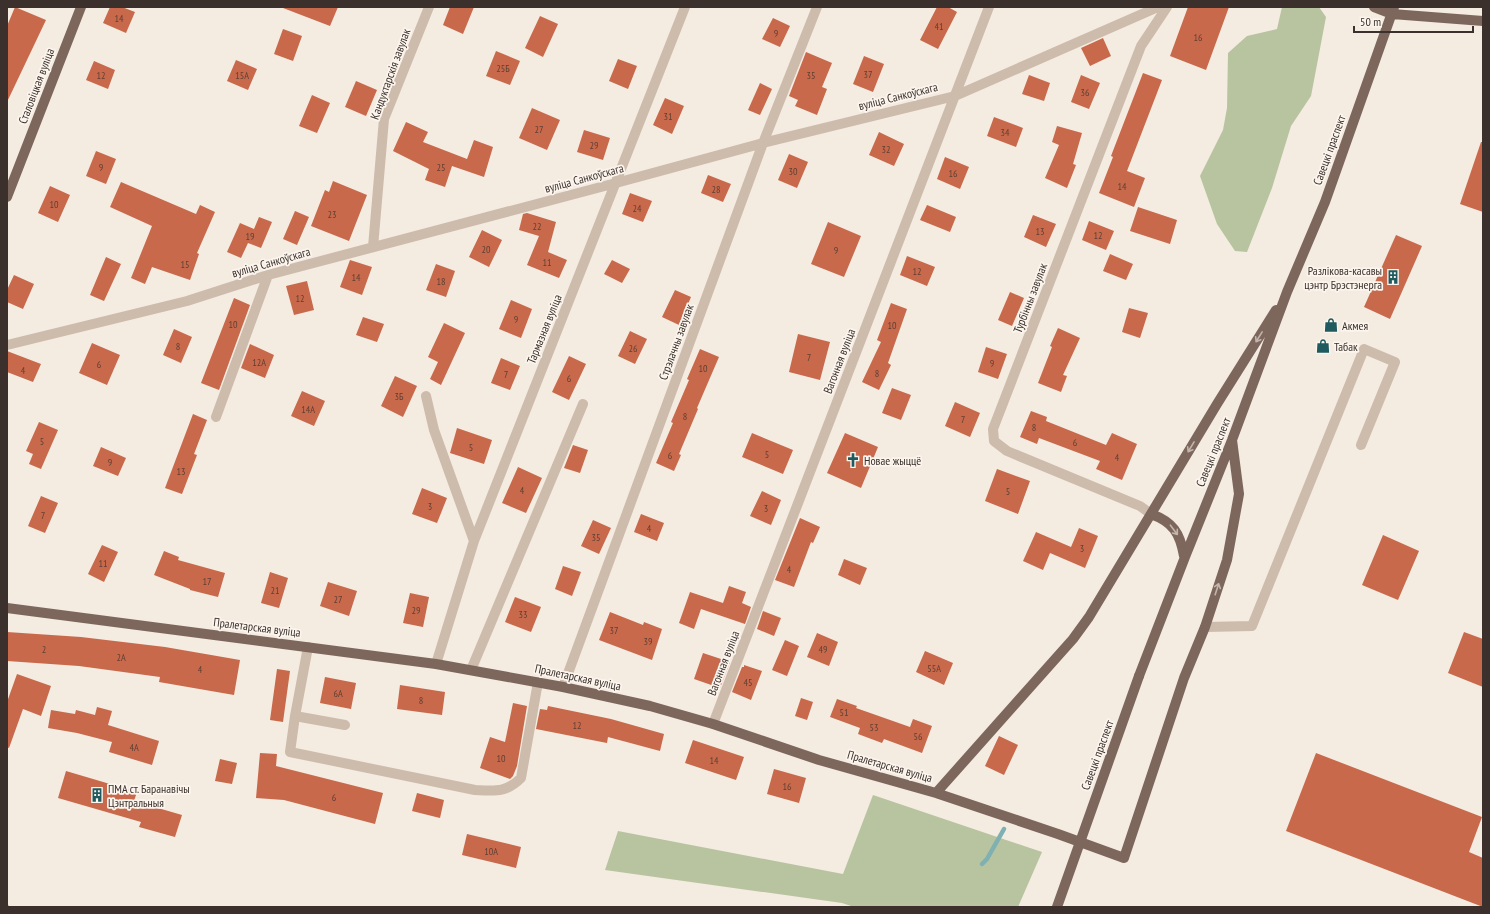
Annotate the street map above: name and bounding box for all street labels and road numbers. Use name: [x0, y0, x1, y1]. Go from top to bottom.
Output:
street label: Кандуктарскія завулак: [367, 26, 413, 121]
street label: Сталовіцкая вуліца: [15, 46, 57, 126]
street label: вуліца Санкоўскага: [857, 79, 939, 113]
street label: Савецкі праспект: [1309, 113, 1349, 187]
street label: вуліца Санкоўскага: [543, 160, 625, 196]
street label: вуліца Санкоўскага: [230, 244, 312, 280]
street label: Турбінны завулак: [1010, 261, 1050, 335]
street label: Тармазная вуліца: [523, 292, 565, 366]
street label: Стрэлачны завулак: [655, 302, 697, 382]
street label: Вагонная вуліца: [820, 326, 858, 396]
street label: Савецкі праспект: [1192, 415, 1234, 489]
street label: Пралетарская вуліца: [213, 614, 302, 640]
street label: Вагонная вуліца: [704, 628, 742, 698]
street label: Пралетарская вуліца: [534, 661, 623, 693]
street label: Савецкі праспект: [1077, 718, 1117, 792]
street label: Пралетарская вуліца: [846, 747, 934, 785]

